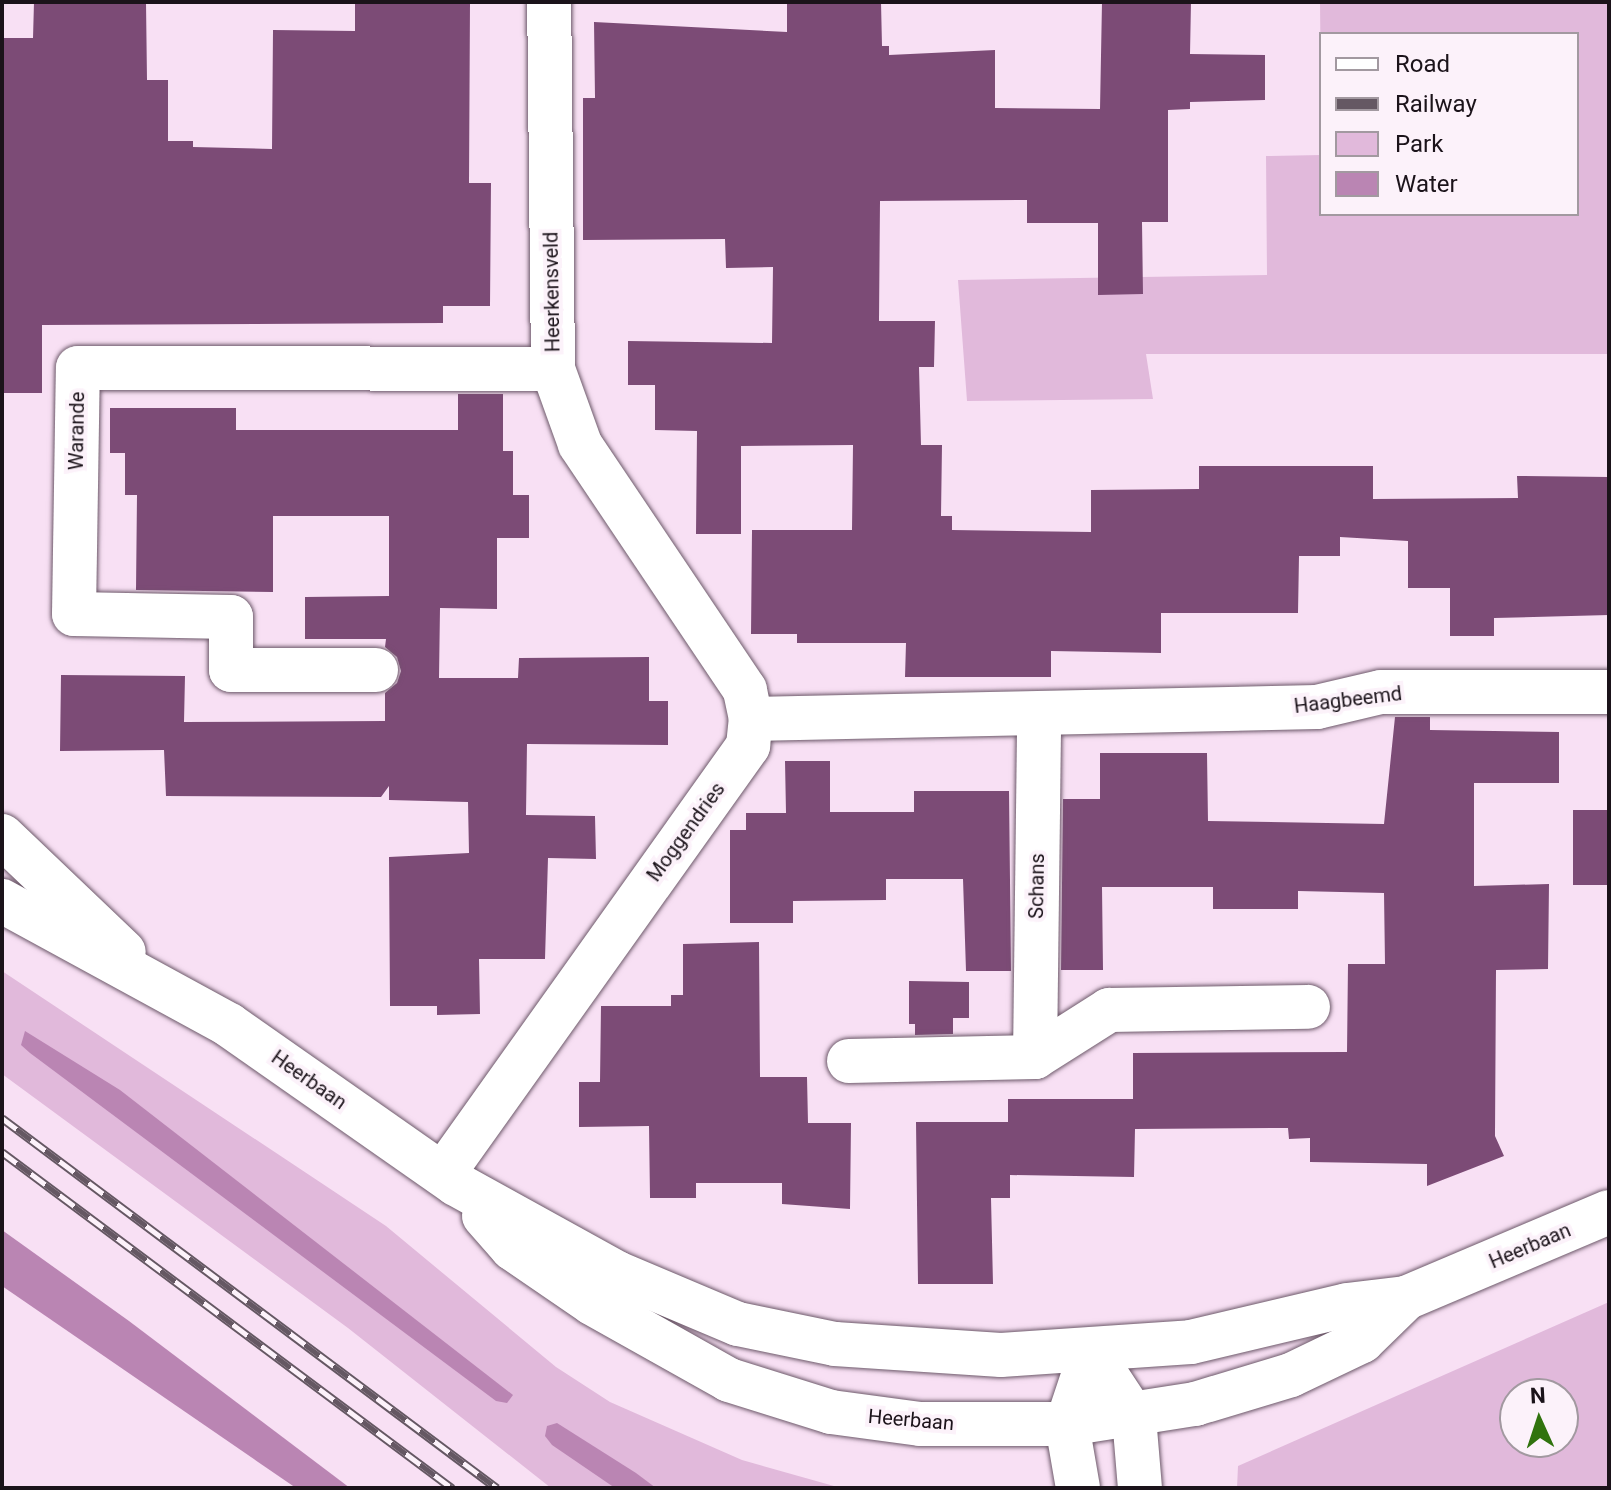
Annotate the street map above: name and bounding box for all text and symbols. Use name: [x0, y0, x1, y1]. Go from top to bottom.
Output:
legend: [1319, 32, 1579, 216]
text: Road: [1395, 50, 1450, 78]
text: Railway: [1395, 90, 1477, 118]
text: Park: [1395, 130, 1443, 158]
text: Water: [1395, 170, 1458, 198]
street label: Heerkensveld: [539, 232, 565, 352]
street label: Warande: [64, 392, 90, 470]
street label: Haagbeemd: [1293, 681, 1403, 719]
street label: Moggendries: [642, 778, 730, 886]
street label: Schans: [1024, 853, 1050, 919]
street label: Heerbaan: [267, 1045, 351, 1115]
street label: Heerbaan: [1486, 1218, 1574, 1274]
north arrow: [1499, 1378, 1579, 1458]
text: N: [1529, 1383, 1546, 1408]
street label: Heerbaan: [867, 1404, 955, 1436]

